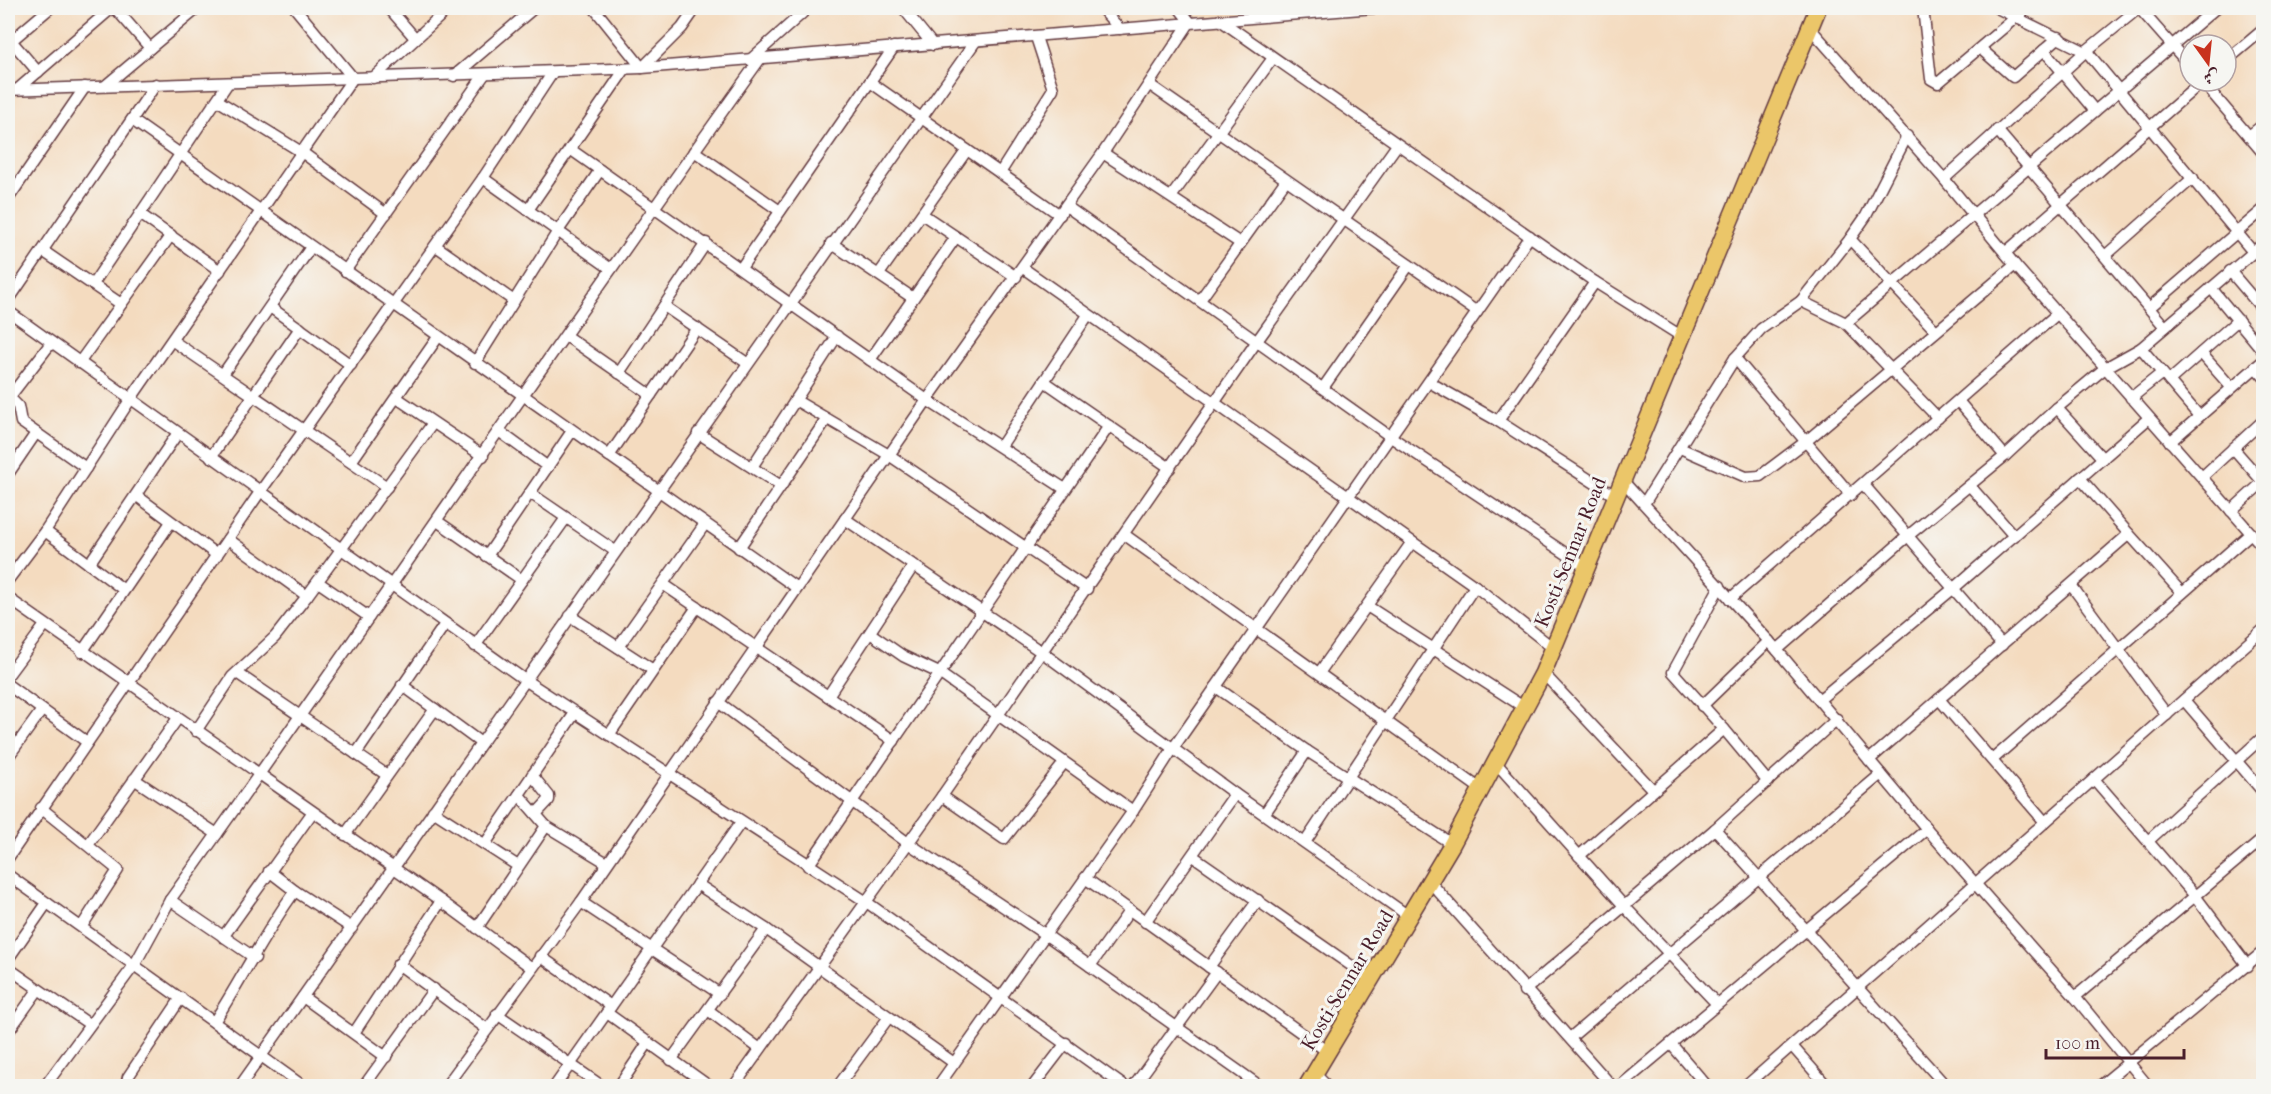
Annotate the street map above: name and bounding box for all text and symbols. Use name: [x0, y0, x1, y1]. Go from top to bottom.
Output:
north arrow: [2178, 33, 2238, 93]
text: ش: [2202, 66, 2222, 88]
street label: Kosti-Sennar Road: [1530, 473, 1612, 631]
street label: Kosti-Sennar Road: [1296, 905, 1399, 1055]
scale bar: [2046, 1022, 2184, 1060]
text: 100 m: [2055, 1033, 2100, 1054]

